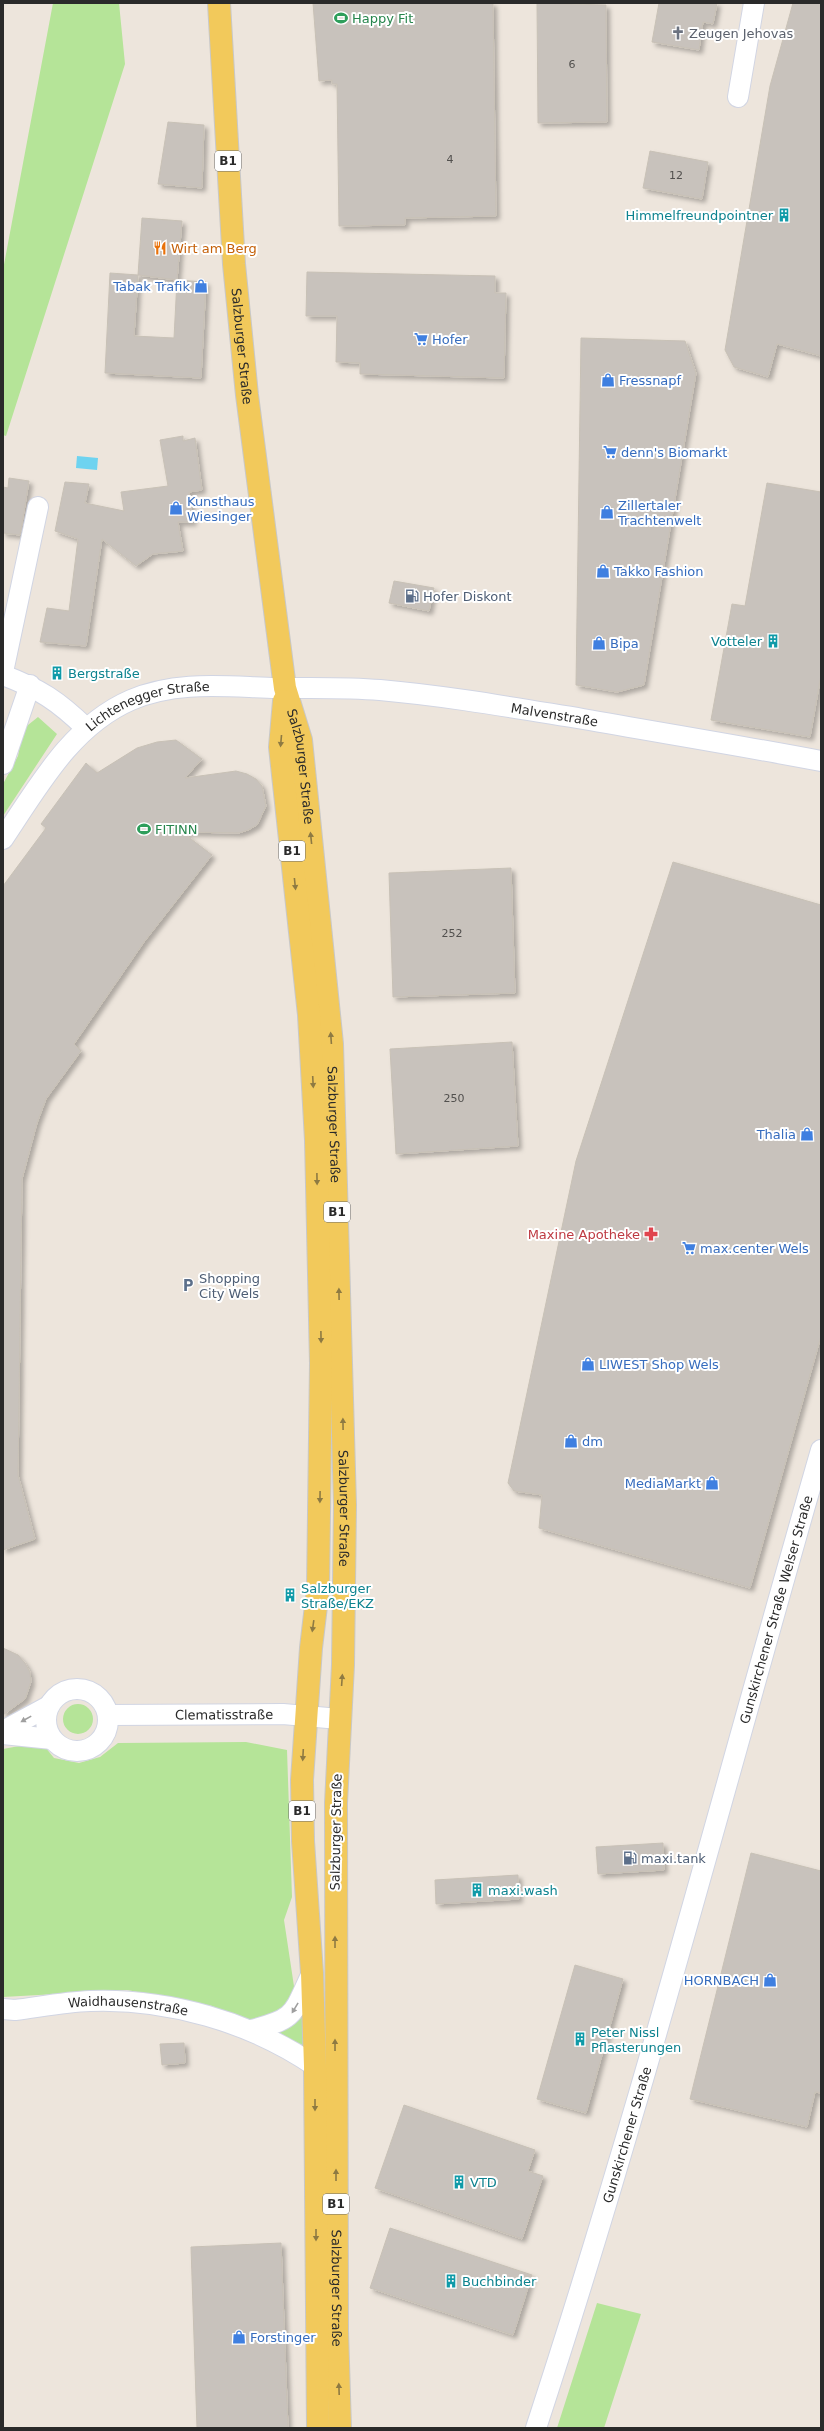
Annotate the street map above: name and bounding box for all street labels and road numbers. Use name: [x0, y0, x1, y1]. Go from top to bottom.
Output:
road number: B1: [215, 151, 241, 171]
street label: Salzburger Straße: [229, 287, 256, 405]
street label: Lichtenegger Straße: [82, 678, 210, 734]
street label: Malvenstraße: [510, 700, 599, 729]
street label: Salzburger Straße: [284, 707, 317, 825]
road number: B1: [279, 841, 305, 861]
street label: Salzburger Straße: [325, 1066, 343, 1183]
road number: B1: [324, 1202, 350, 1222]
street label: Salzburger Straße: [336, 1450, 353, 1567]
street label: Gunskirchener Straße Welser Straße: [737, 1494, 815, 1725]
street label: Clematisstraße: [175, 1707, 273, 1722]
street label: Salzburger Straße: [327, 1773, 345, 1891]
road number: B1: [289, 1801, 315, 1821]
street label: Waidhausenstraße: [67, 1993, 190, 2018]
street label: Gunskirchener Straße: [599, 2065, 654, 2205]
road number: B1: [323, 2194, 349, 2214]
street label: Salzburger Straße: [329, 2230, 345, 2347]

